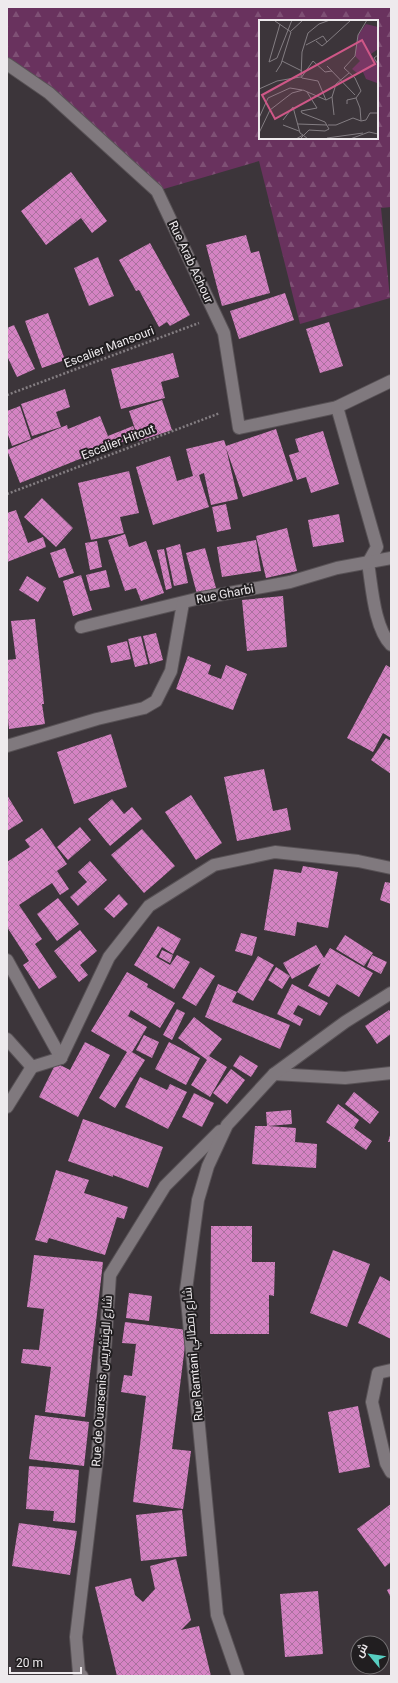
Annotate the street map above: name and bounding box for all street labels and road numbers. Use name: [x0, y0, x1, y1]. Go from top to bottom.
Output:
street label: Rue Arab Achour: [166, 218, 216, 306]
street label: Escalier Mansouri: [62, 323, 156, 371]
street label: Escalier Hitout: [79, 422, 157, 462]
street label: Rue Gharbi: [195, 582, 255, 606]
street label: Rue Ramtani شارع رمطاني: [180, 1286, 209, 1421]
street label: Rue de Ouarsenis شارع الونشريس: [89, 1295, 116, 1467]

